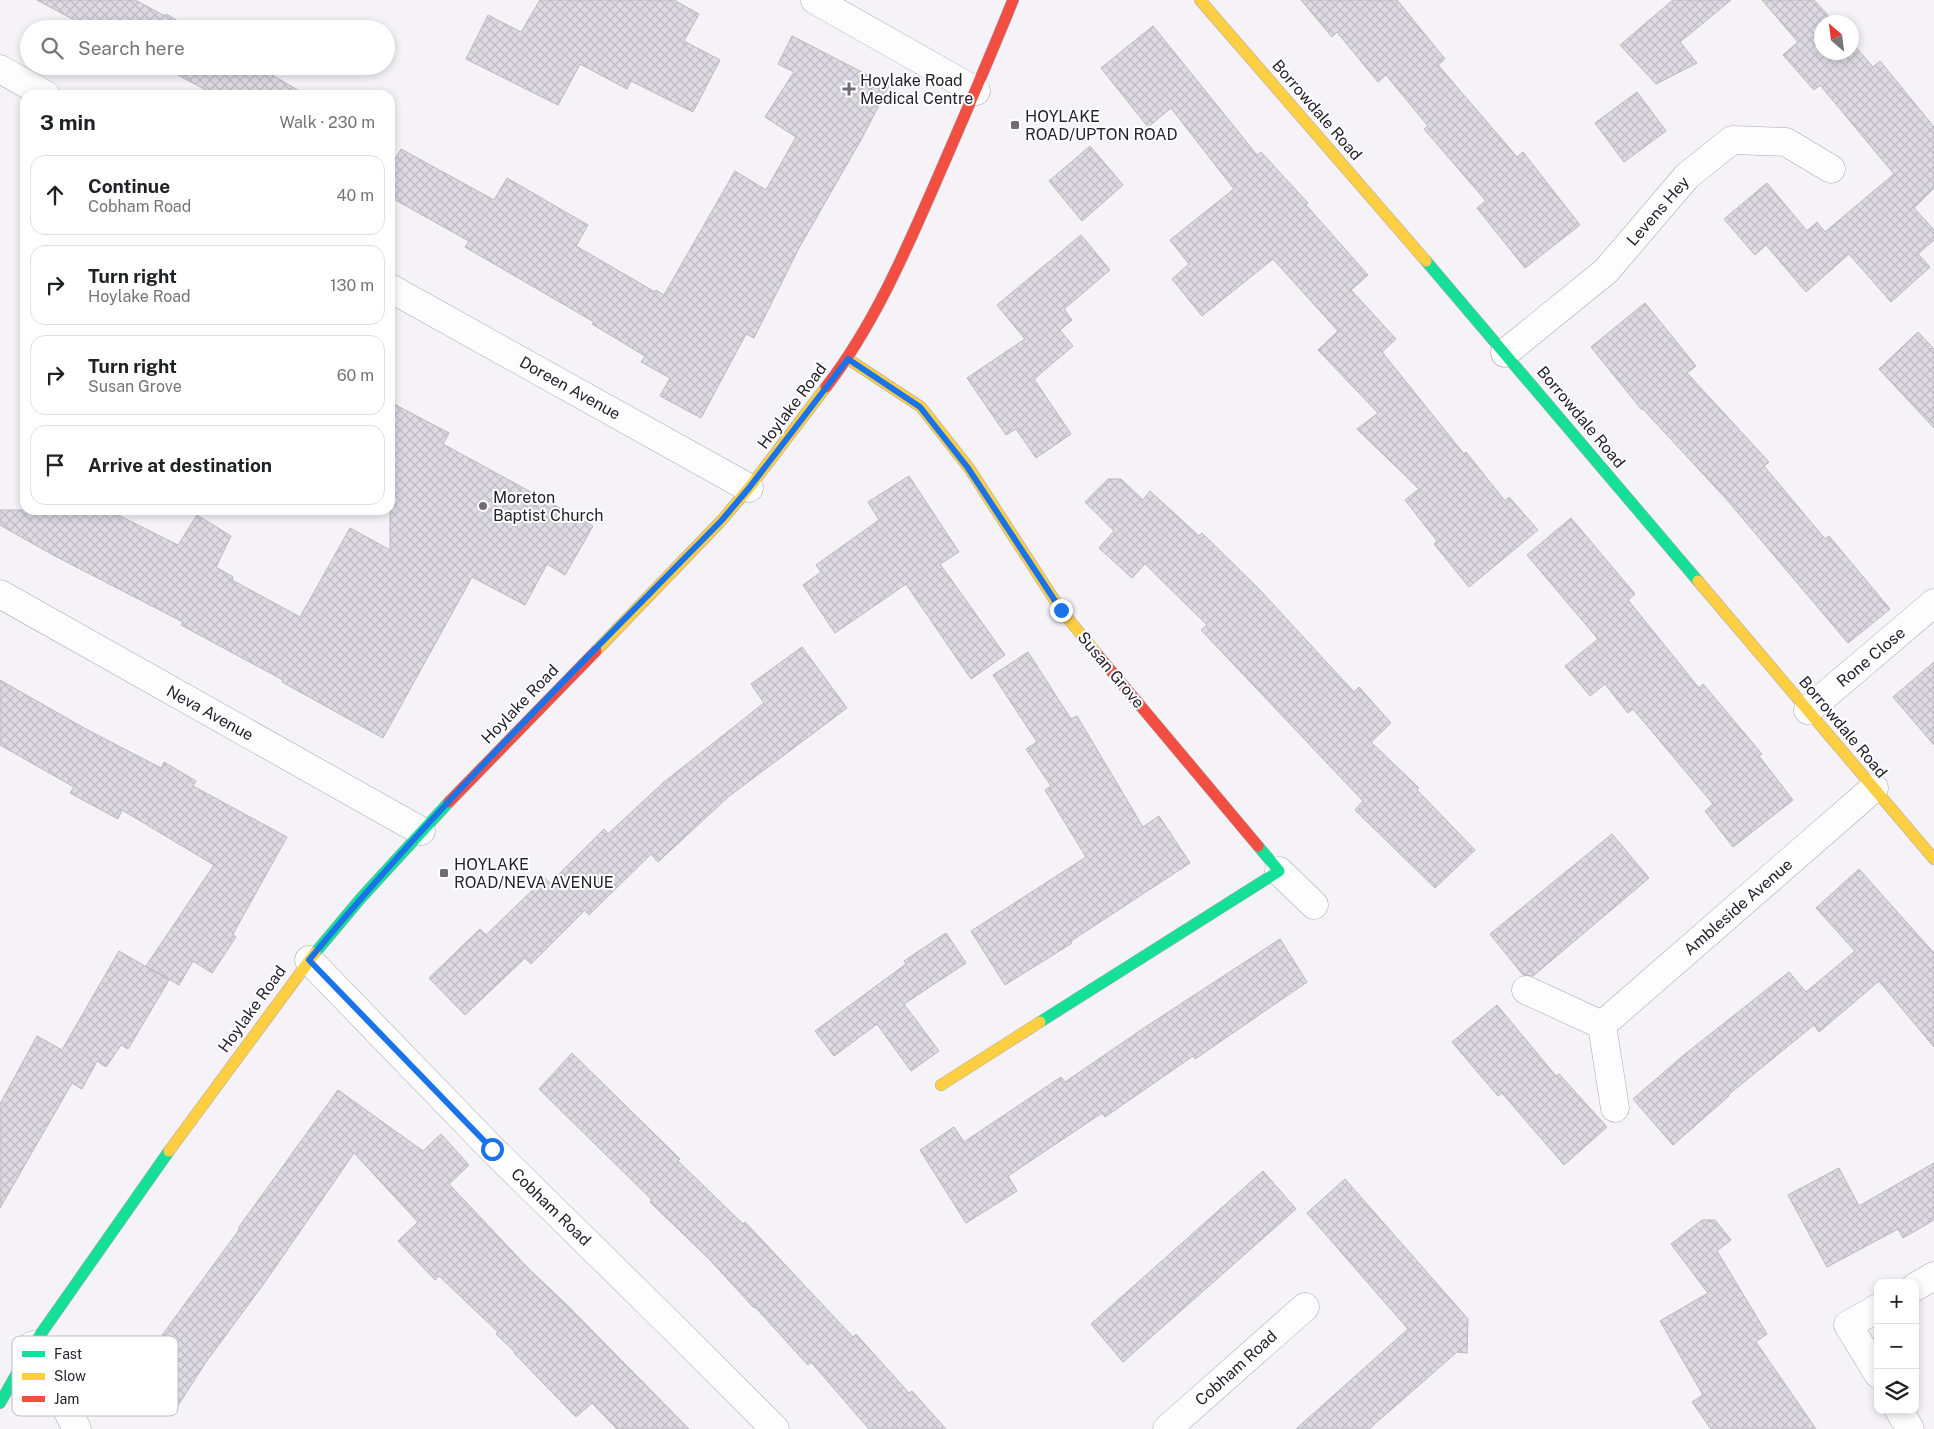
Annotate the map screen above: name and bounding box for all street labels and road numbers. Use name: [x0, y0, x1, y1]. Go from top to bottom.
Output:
street label: Borrowdale Road: [1268, 56, 1366, 164]
street label: Levens Hey: [1623, 172, 1694, 250]
street label: Doreen Avenue: [516, 352, 624, 424]
street label: Hoylake Road: [754, 359, 830, 453]
street label: Borrowdale Road: [1533, 362, 1629, 472]
street label: Rone Close: [1833, 623, 1909, 691]
street label: Susan Grove: [1074, 628, 1148, 712]
street label: Hoylake Road: [478, 660, 562, 748]
street label: Borrowdale Road: [1795, 672, 1891, 782]
street label: Neva Avenue: [163, 681, 257, 745]
street label: Ambleside Avenue: [1680, 855, 1796, 959]
street label: Hoylake Road: [214, 962, 290, 1056]
street label: Cobham Road: [507, 1164, 595, 1250]
street label: Cobham Road: [1191, 1326, 1281, 1410]

